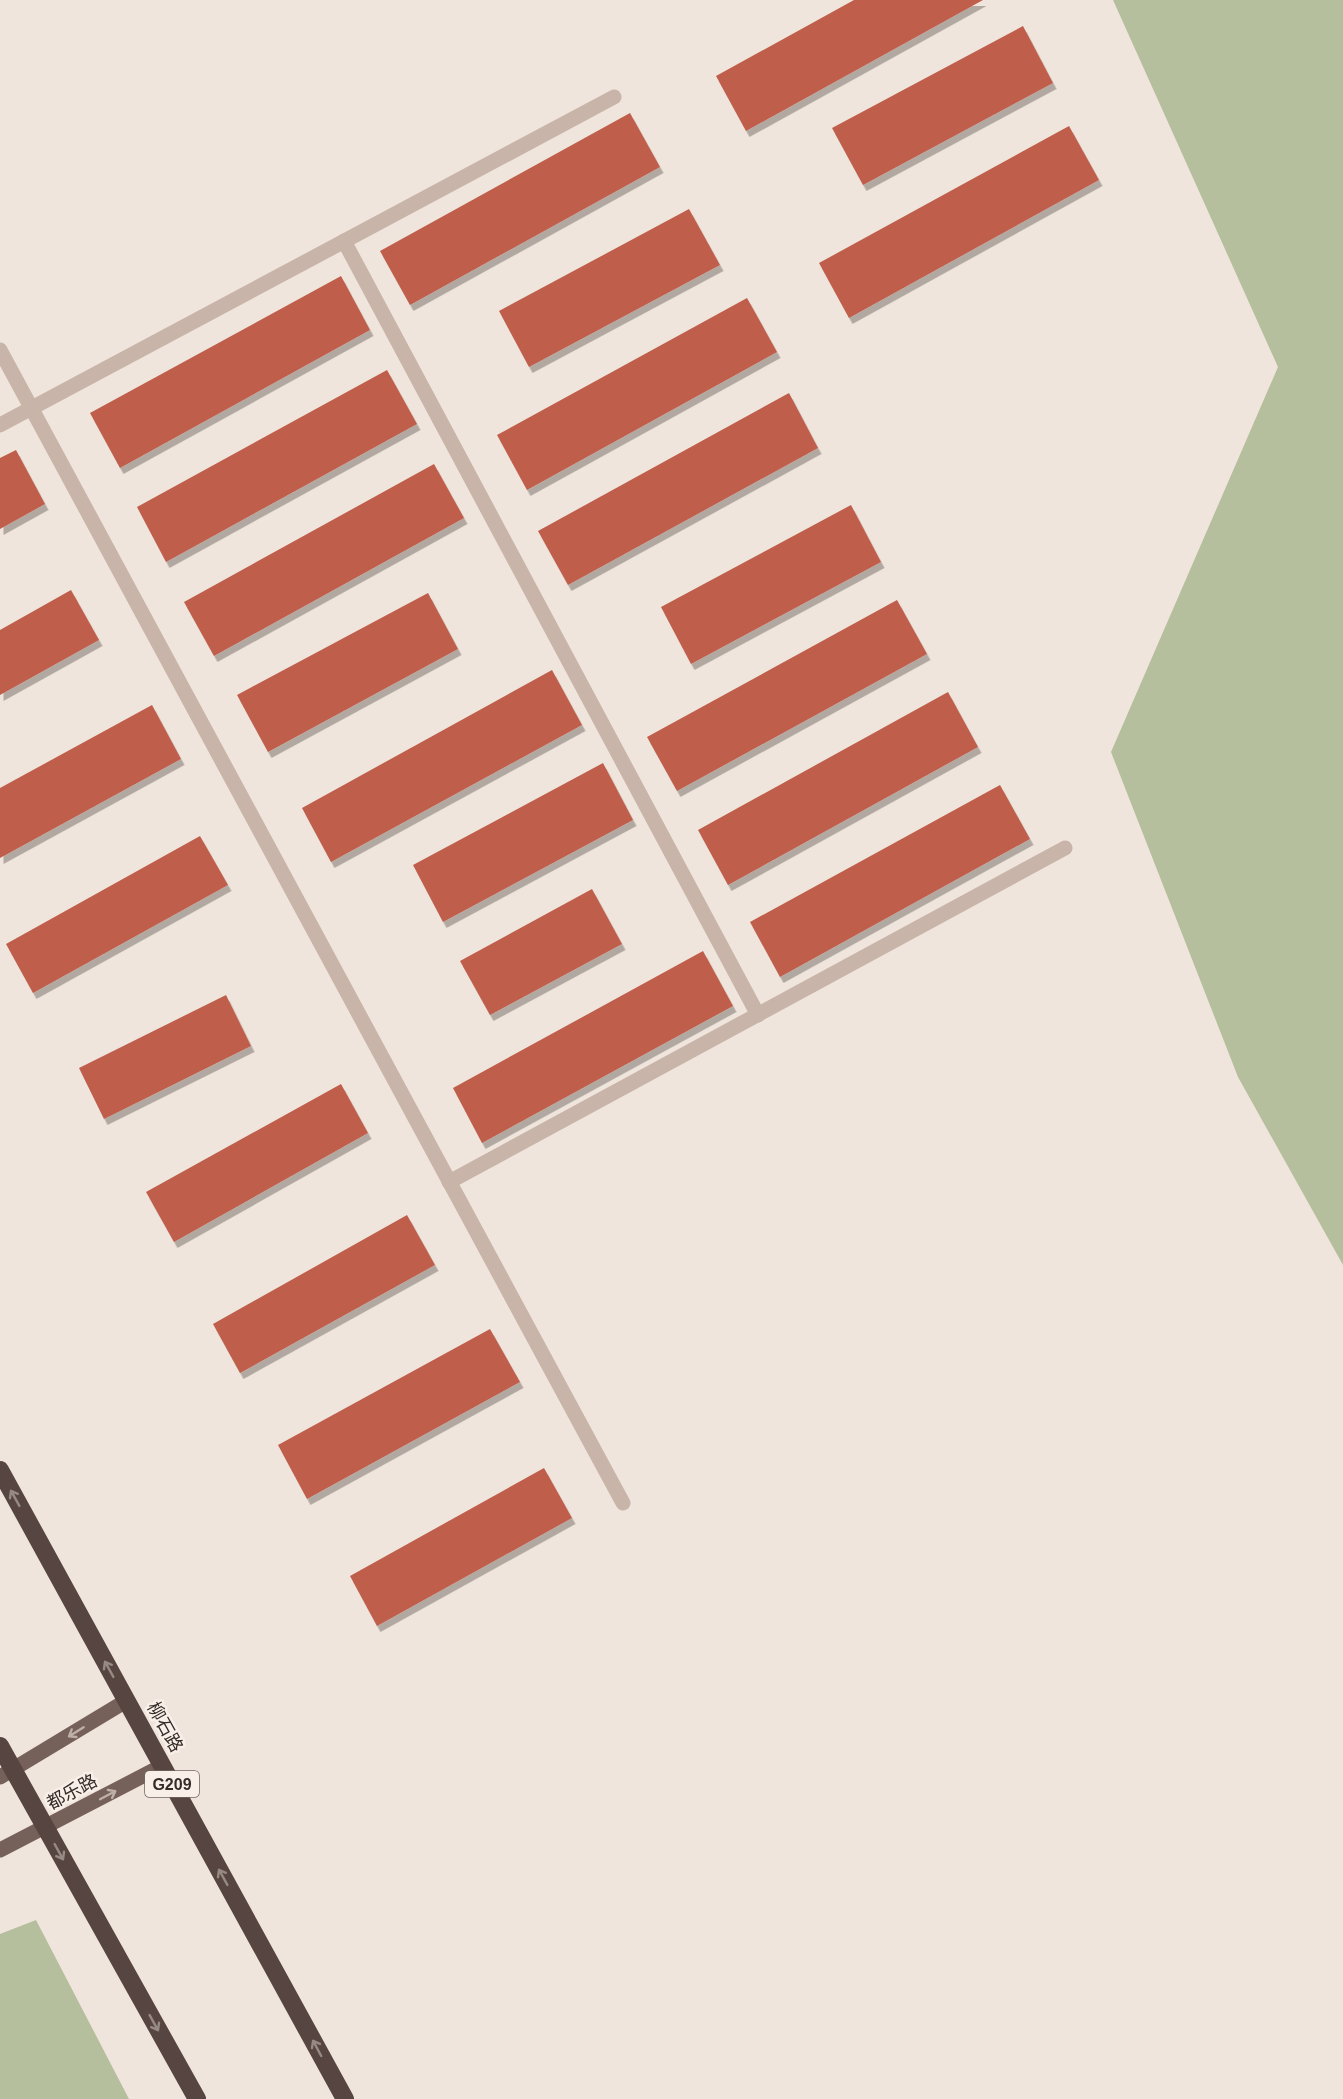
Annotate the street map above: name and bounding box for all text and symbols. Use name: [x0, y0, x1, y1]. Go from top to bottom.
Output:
one-way arrow: [9, 1490, 21, 1507]
one-way arrow: [103, 1661, 115, 1678]
street label: 柳石路: [143, 1699, 187, 1755]
one-way arrow: [68, 1725, 85, 1738]
street label: 都乐路: [43, 1770, 101, 1814]
road number: G209: [145, 1771, 199, 1797]
one-way arrow: [99, 1789, 117, 1800]
one-way arrow: [53, 1843, 65, 1860]
one-way arrow: [217, 1868, 228, 1886]
one-way arrow: [149, 2013, 160, 2031]
one-way arrow: [311, 2039, 322, 2057]

